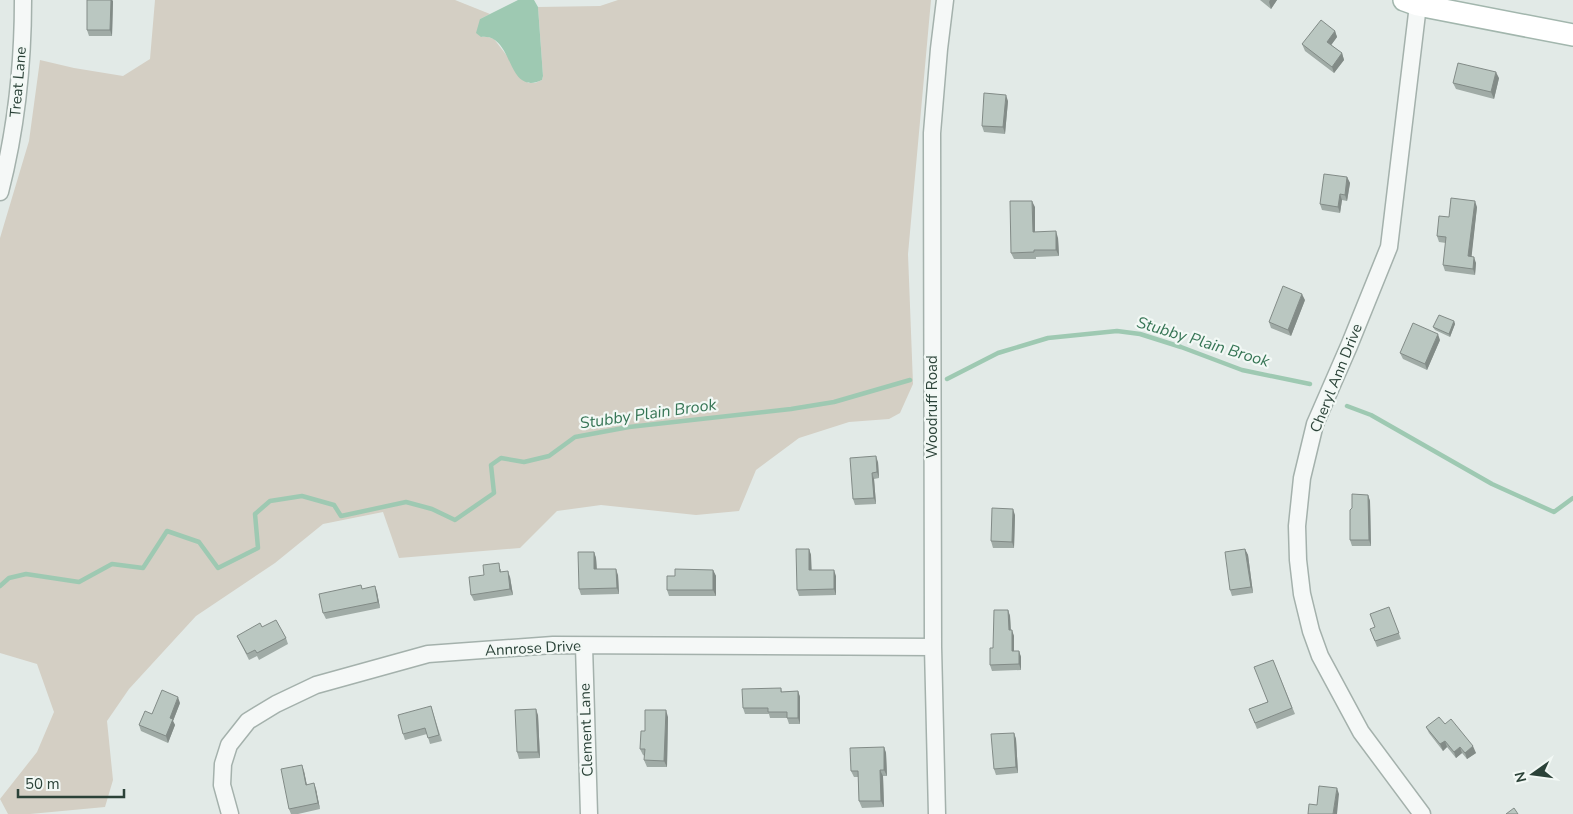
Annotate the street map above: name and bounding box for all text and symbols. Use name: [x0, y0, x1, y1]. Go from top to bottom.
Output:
street label: Treat Lane: [5, 46, 31, 118]
water label: Stubby Plain Brook: [1134, 311, 1273, 373]
street label: Cheryl Ann Drive: [1305, 321, 1367, 435]
street label: Woodruff Road: [922, 355, 942, 459]
water label: Stubby Plain Brook: [578, 393, 719, 434]
street label: Annrose Drive: [484, 635, 582, 661]
street label: Clement Lane: [574, 683, 598, 777]
north arrow: [1508, 749, 1558, 799]
scale bar: [18, 766, 124, 798]
text: N: [1510, 770, 1531, 784]
text: 50 m: [25, 774, 60, 794]

